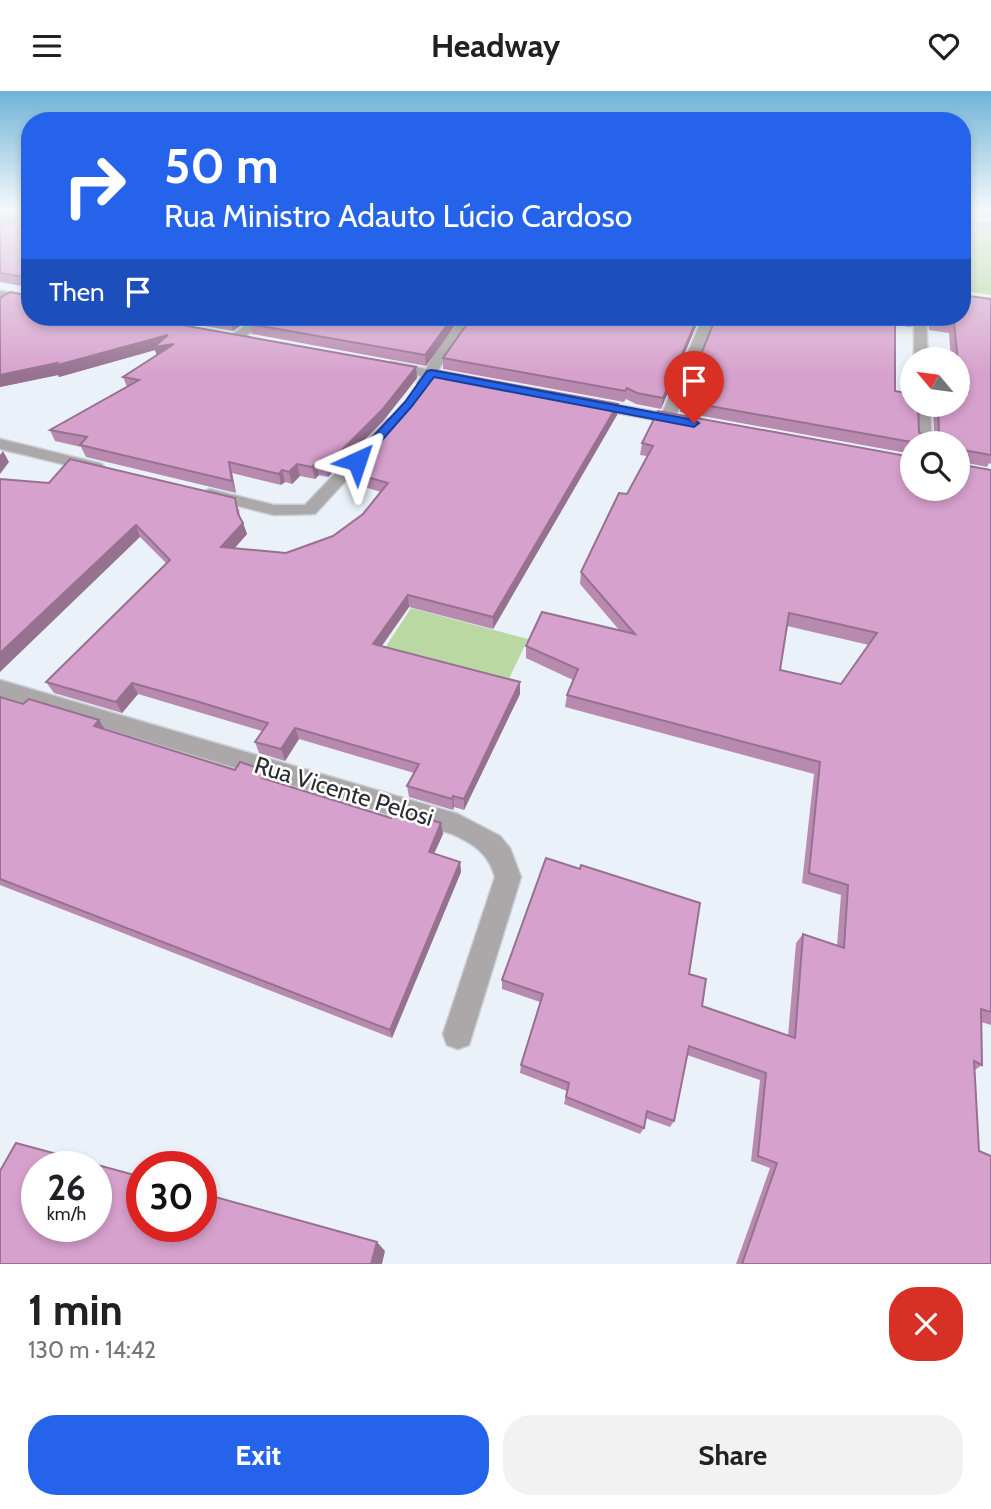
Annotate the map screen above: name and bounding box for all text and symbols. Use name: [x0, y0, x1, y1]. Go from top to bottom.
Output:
text: Headway: [431, 26, 560, 65]
icon: menu: [28, 27, 66, 65]
icon: heart: [925, 27, 963, 65]
text: 50 m: [164, 136, 279, 195]
icon: right: [49, 140, 140, 231]
text: Rua Ministro Adauto Lúcio Cardoso: [164, 196, 632, 235]
icon: arrive: [119, 273, 157, 311]
text: Then: [49, 276, 105, 308]
north arrow: [900, 347, 970, 417]
map controls: [900, 347, 970, 501]
pin: [664, 351, 724, 423]
icon: arrive: [675, 362, 713, 400]
position arrow: [320, 424, 394, 498]
button: search: [900, 431, 970, 501]
street label: Rua Vicente Pelosi: [251, 750, 437, 832]
speed limit sign: 30: [126, 1151, 217, 1242]
text: 26: [47, 1166, 86, 1209]
text: km/h: [47, 1203, 86, 1225]
text: 1 min: [28, 1284, 123, 1336]
button: close: [889, 1287, 963, 1361]
text: 130 m · 14:42: [28, 1336, 156, 1364]
button: Exit: [28, 1415, 489, 1495]
button: Share: [503, 1415, 963, 1495]

